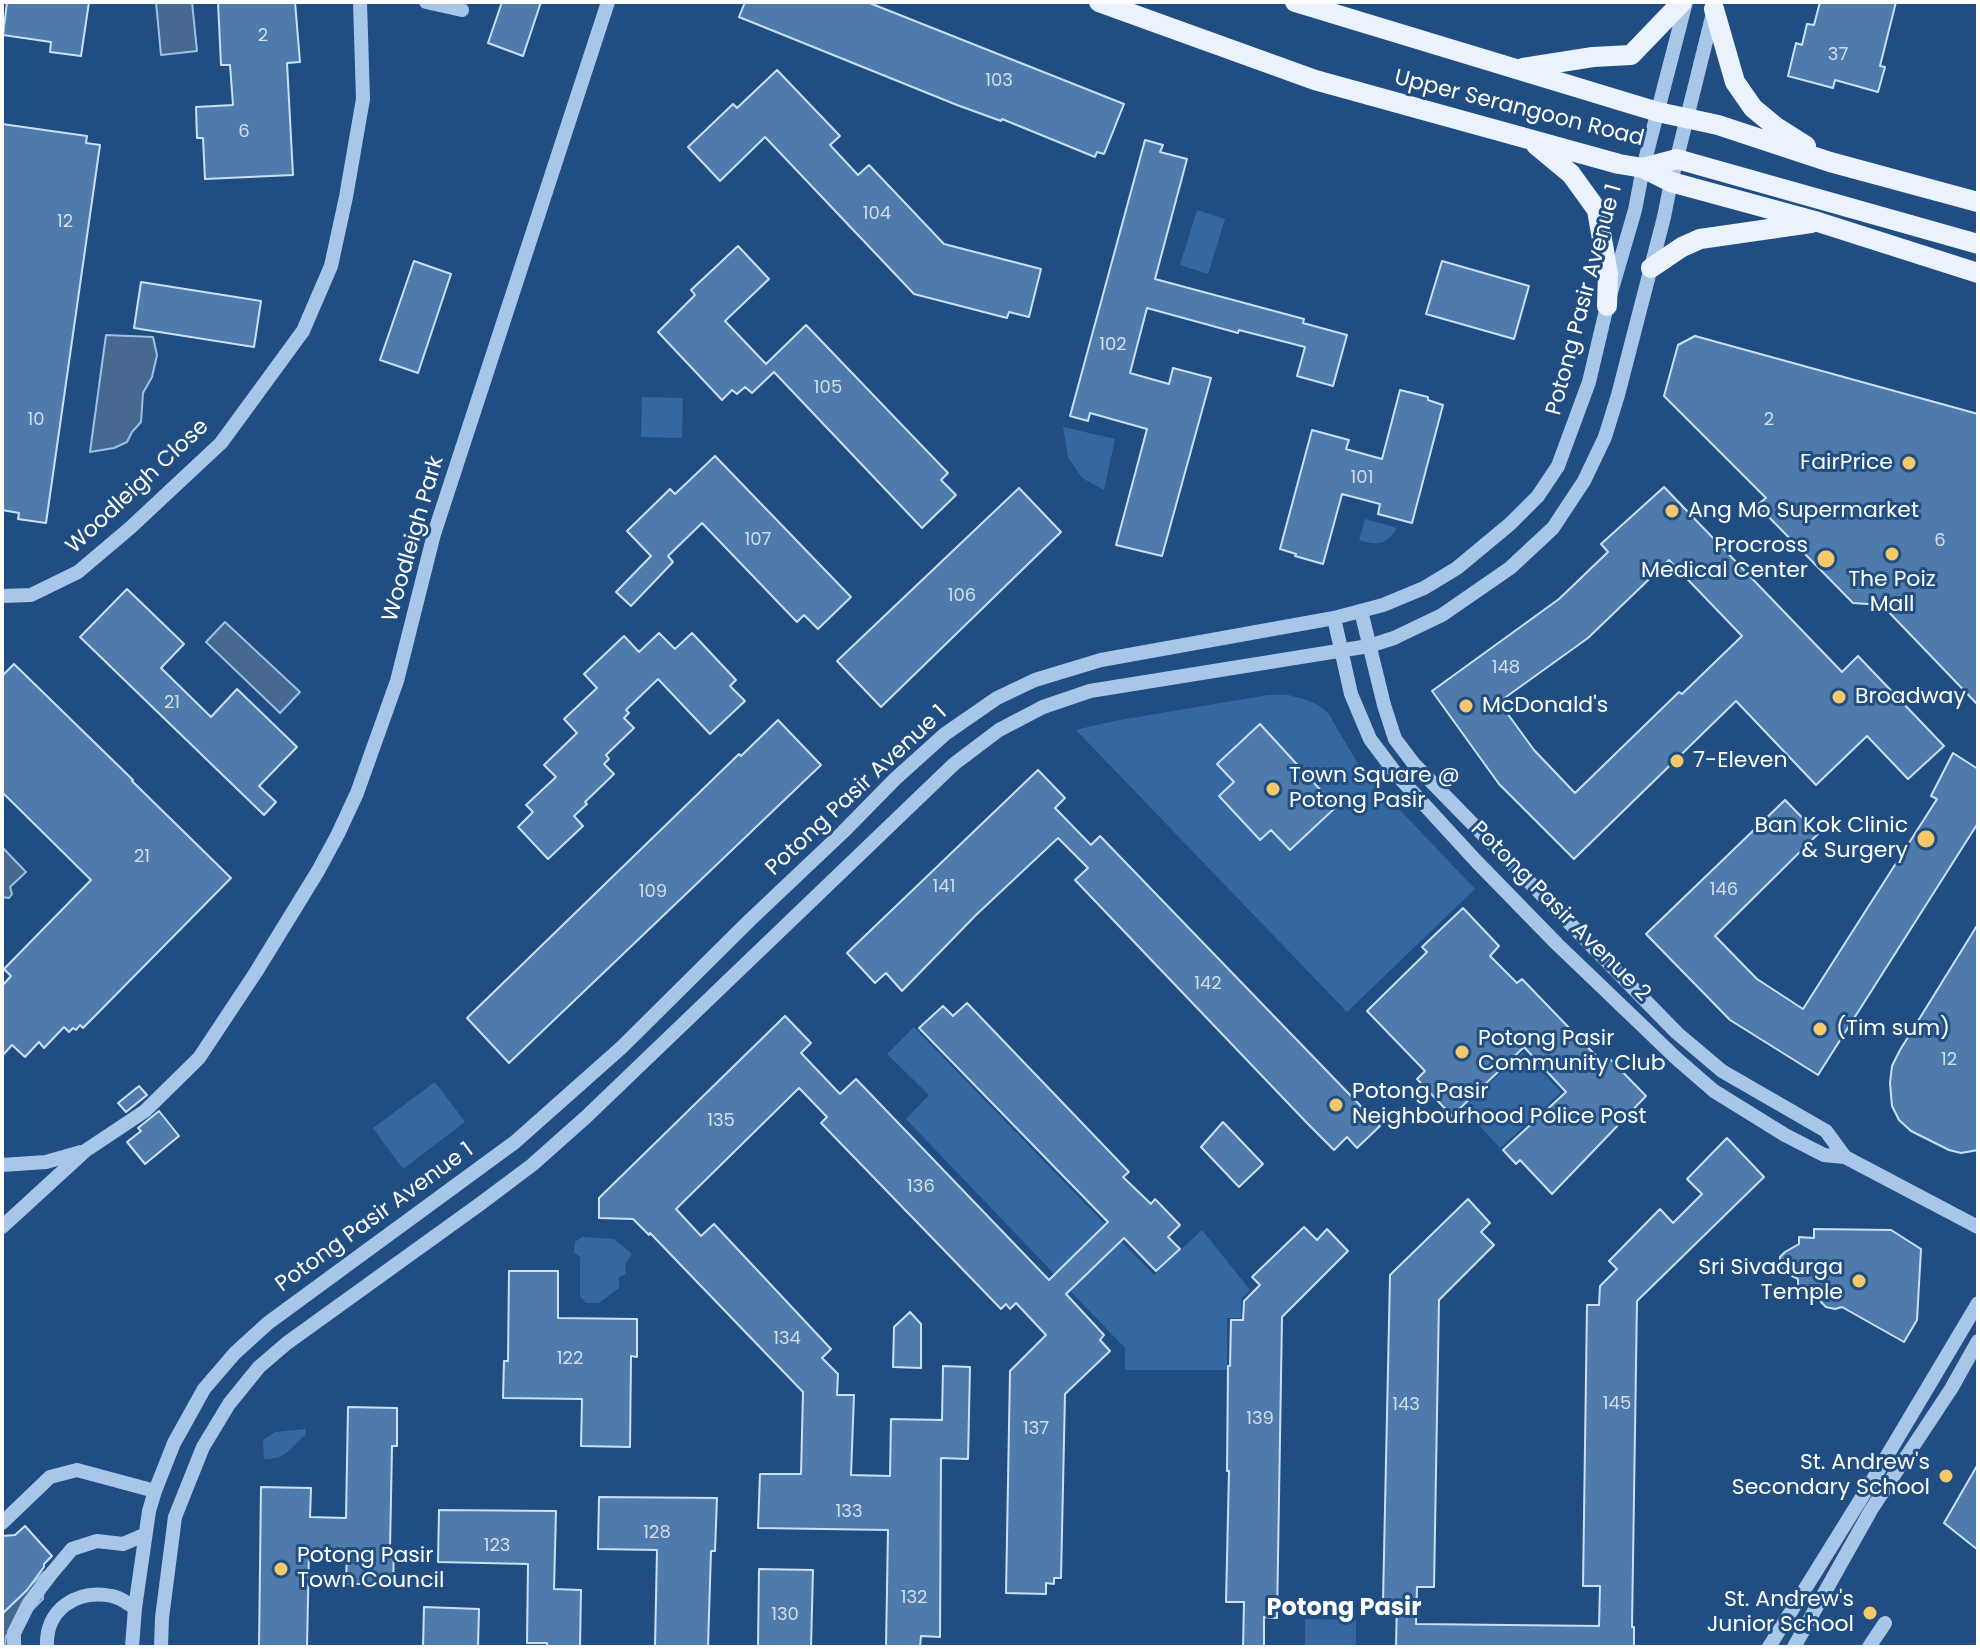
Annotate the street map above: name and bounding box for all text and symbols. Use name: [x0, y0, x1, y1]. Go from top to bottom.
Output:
house number: 2: [258, 25, 268, 47]
house number: 37: [1828, 44, 1848, 66]
street label: Upper Serangoon Road: [1392, 65, 1646, 153]
house number: 103: [985, 70, 1013, 92]
house number: 6: [238, 121, 250, 143]
street label: Potong Pasir Avenue 1: [1541, 182, 1629, 418]
house number: 104: [863, 203, 891, 225]
house number: 12: [57, 211, 73, 233]
house number: 102: [1099, 334, 1127, 356]
house number: 105: [814, 377, 842, 399]
house number: 10: [27, 409, 45, 431]
house number: 2: [1764, 409, 1774, 431]
street label: Woodleigh Close: [61, 414, 215, 560]
place label: FairPrice: [1800, 450, 1893, 476]
street label: Woodleigh Park: [378, 453, 450, 625]
marker: FairPrice: [1900, 454, 1918, 472]
house number: 101: [1351, 467, 1373, 489]
place label: Ang Mo Supermarket: [1688, 498, 1919, 524]
marker: Ang Mo Supermarket: [1663, 502, 1681, 520]
house number: 107: [745, 529, 771, 551]
house number: 6: [1934, 530, 1946, 552]
place label: Procross Medical Center: [1641, 533, 1808, 584]
marker: The Poiz Mall: [1883, 545, 1901, 563]
marker: Procross Medical Center: [1815, 548, 1837, 570]
place label: The Poiz Mall: [1848, 567, 1936, 618]
house number: 106: [948, 585, 976, 607]
house number: 148: [1492, 657, 1520, 679]
place label: Broadway: [1855, 684, 1966, 710]
marker: Broadway: [1830, 688, 1848, 706]
house number: 21: [164, 692, 180, 714]
place label: McDonald's: [1482, 693, 1608, 719]
marker: McDonald's: [1457, 697, 1475, 715]
street label: Potong Pasir Avenue 1: [761, 700, 953, 882]
place label: 7-Eleven: [1693, 748, 1788, 774]
marker: 7-Eleven: [1668, 752, 1686, 770]
place label: Town Square @ Potong Pasir: [1289, 763, 1460, 814]
marker: Town Square @ Potong Pasir: [1264, 780, 1282, 798]
place label: Ban Kok Clinic & Surgery: [1755, 813, 1908, 864]
street label: Potong Pasir Avenue 2: [1465, 817, 1655, 1007]
marker: Ban Kok Clinic & Surgery: [1915, 828, 1937, 850]
house number: 21: [134, 846, 150, 868]
house number: 141: [933, 876, 955, 898]
house number: 146: [1710, 879, 1738, 901]
house number: 109: [639, 881, 667, 903]
house number: 142: [1194, 973, 1222, 995]
place label: (Tim sum): [1836, 1016, 1950, 1042]
marker: (Tim sum): [1811, 1020, 1829, 1038]
place label: Potong Pasir Community Club: [1478, 1026, 1666, 1078]
marker: Potong Pasir Community Club: [1453, 1043, 1471, 1061]
house number: 12: [1941, 1049, 1957, 1071]
place label: Potong Pasir Neighbourhood Police Post: [1352, 1079, 1647, 1130]
marker: Potong Pasir Neighbourhood Police Post: [1327, 1096, 1345, 1114]
house number: 135: [707, 1110, 735, 1132]
street label: Potong Pasir Avenue 1: [271, 1137, 479, 1299]
house number: 136: [907, 1176, 935, 1198]
place label: Sri Sivadurga Temple: [1698, 1255, 1843, 1306]
marker: Sri Sivadurga Temple: [1850, 1272, 1868, 1290]
house number: 134: [773, 1328, 801, 1350]
house number: 122: [557, 1348, 583, 1370]
house number: 145: [1603, 1393, 1631, 1415]
house number: 143: [1392, 1394, 1420, 1416]
house number: 139: [1246, 1408, 1274, 1430]
house number: 137: [1023, 1418, 1049, 1440]
place label: St. Andrew's Secondary School: [1732, 1450, 1930, 1502]
marker: St. Andrew's Secondary School: [1937, 1467, 1955, 1485]
house number: 133: [836, 1501, 862, 1523]
house number: 128: [643, 1522, 671, 1544]
house number: 123: [484, 1535, 510, 1557]
place label: Potong Pasir Town Council: [297, 1543, 444, 1594]
marker: Potong Pasir Town Council: [272, 1560, 290, 1578]
house number: 132: [901, 1587, 927, 1609]
place label: St. Andrew's Junior School: [1707, 1587, 1854, 1638]
district label: Potong Pasir: [1267, 1595, 1421, 1623]
house number: 130: [771, 1604, 799, 1626]
marker: St. Andrew's Junior School: [1861, 1604, 1879, 1622]

